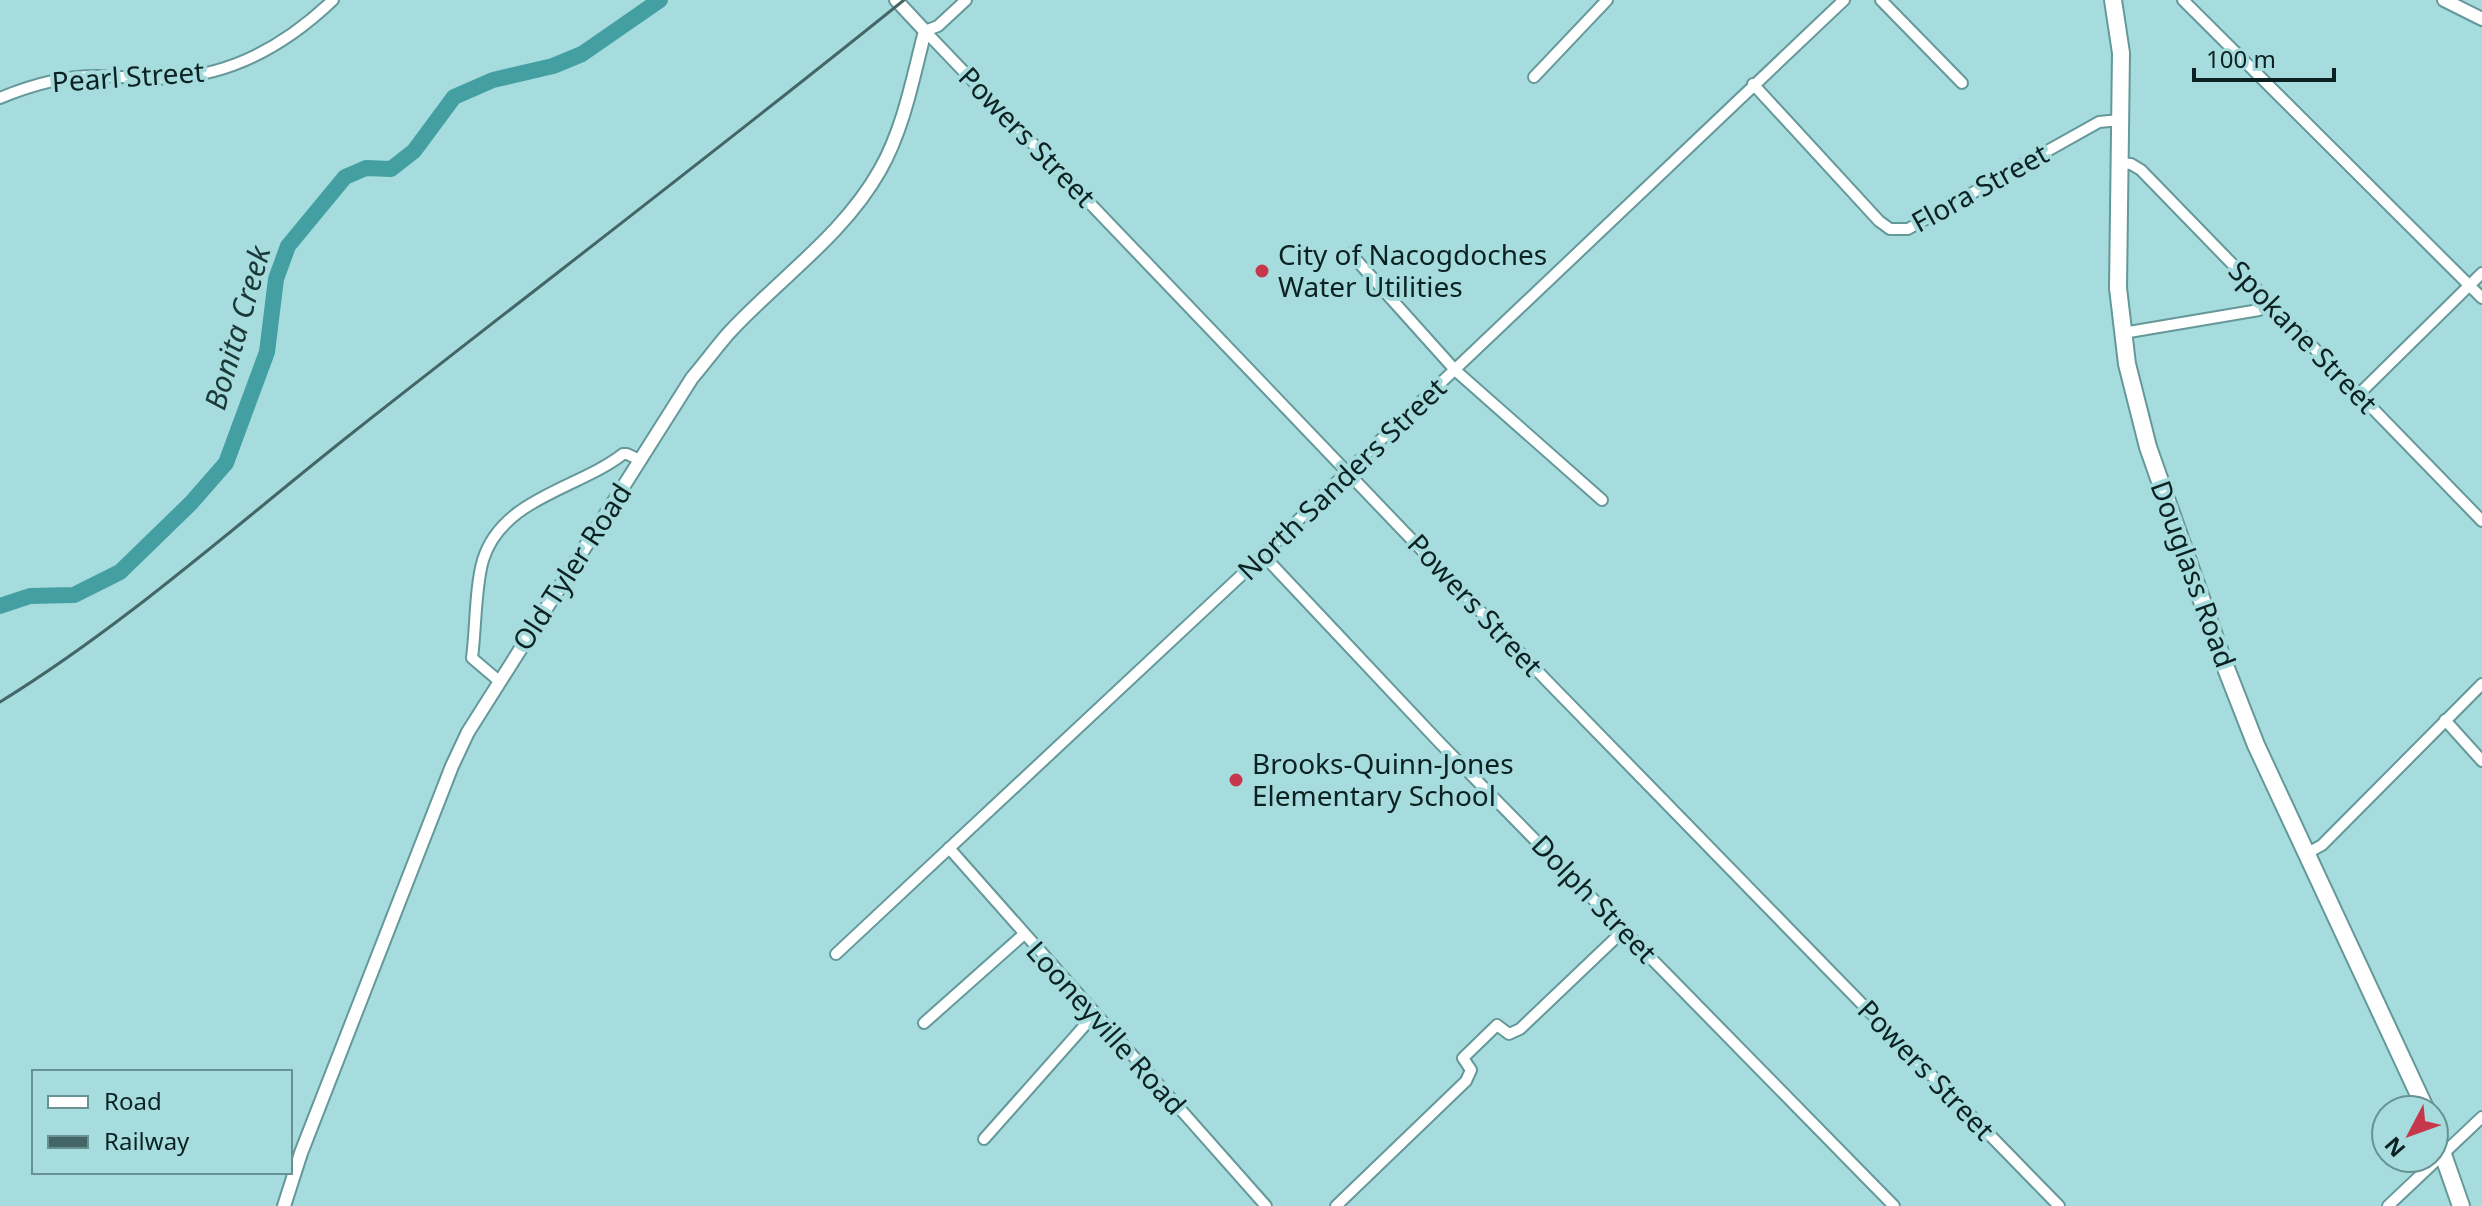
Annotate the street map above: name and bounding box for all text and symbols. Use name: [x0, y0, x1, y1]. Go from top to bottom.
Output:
scale bar: [2194, 32, 2334, 82]
text: 100 m: [2206, 42, 2276, 75]
street label: Pearl Street: [50, 52, 205, 100]
street label: Powers Street: [951, 58, 1104, 215]
street label: Flora Street: [1904, 134, 2055, 240]
place label: City of Nacogdoches Water Utilities: [1278, 235, 1547, 305]
water label: Bonita Creek: [194, 240, 280, 414]
street label: Spokane Street: [2221, 252, 2386, 421]
marker: City of Nacogdoches Water Utilities: [1253, 262, 1271, 280]
street label: North Sanders Street: [1229, 369, 1454, 588]
street label: Douglass Road: [2143, 475, 2245, 672]
street label: Old Tyler Road: [503, 476, 639, 657]
street label: Powers Street: [1400, 525, 1552, 684]
place label: Brooks-Quinn-Jones Elementary School: [1252, 744, 1514, 814]
marker: Brooks-Quinn-Jones Elementary School: [1227, 771, 1245, 789]
street label: Dolph Street: [1524, 826, 1666, 971]
street label: Looneyville Road: [1018, 932, 1195, 1122]
street label: Powers Street: [1850, 991, 2003, 1148]
legend: [32, 1070, 292, 1174]
text: Road: [104, 1084, 162, 1117]
north arrow: [2370, 1094, 2450, 1174]
text: Railway: [104, 1124, 190, 1157]
text: N: [2377, 1131, 2411, 1164]

